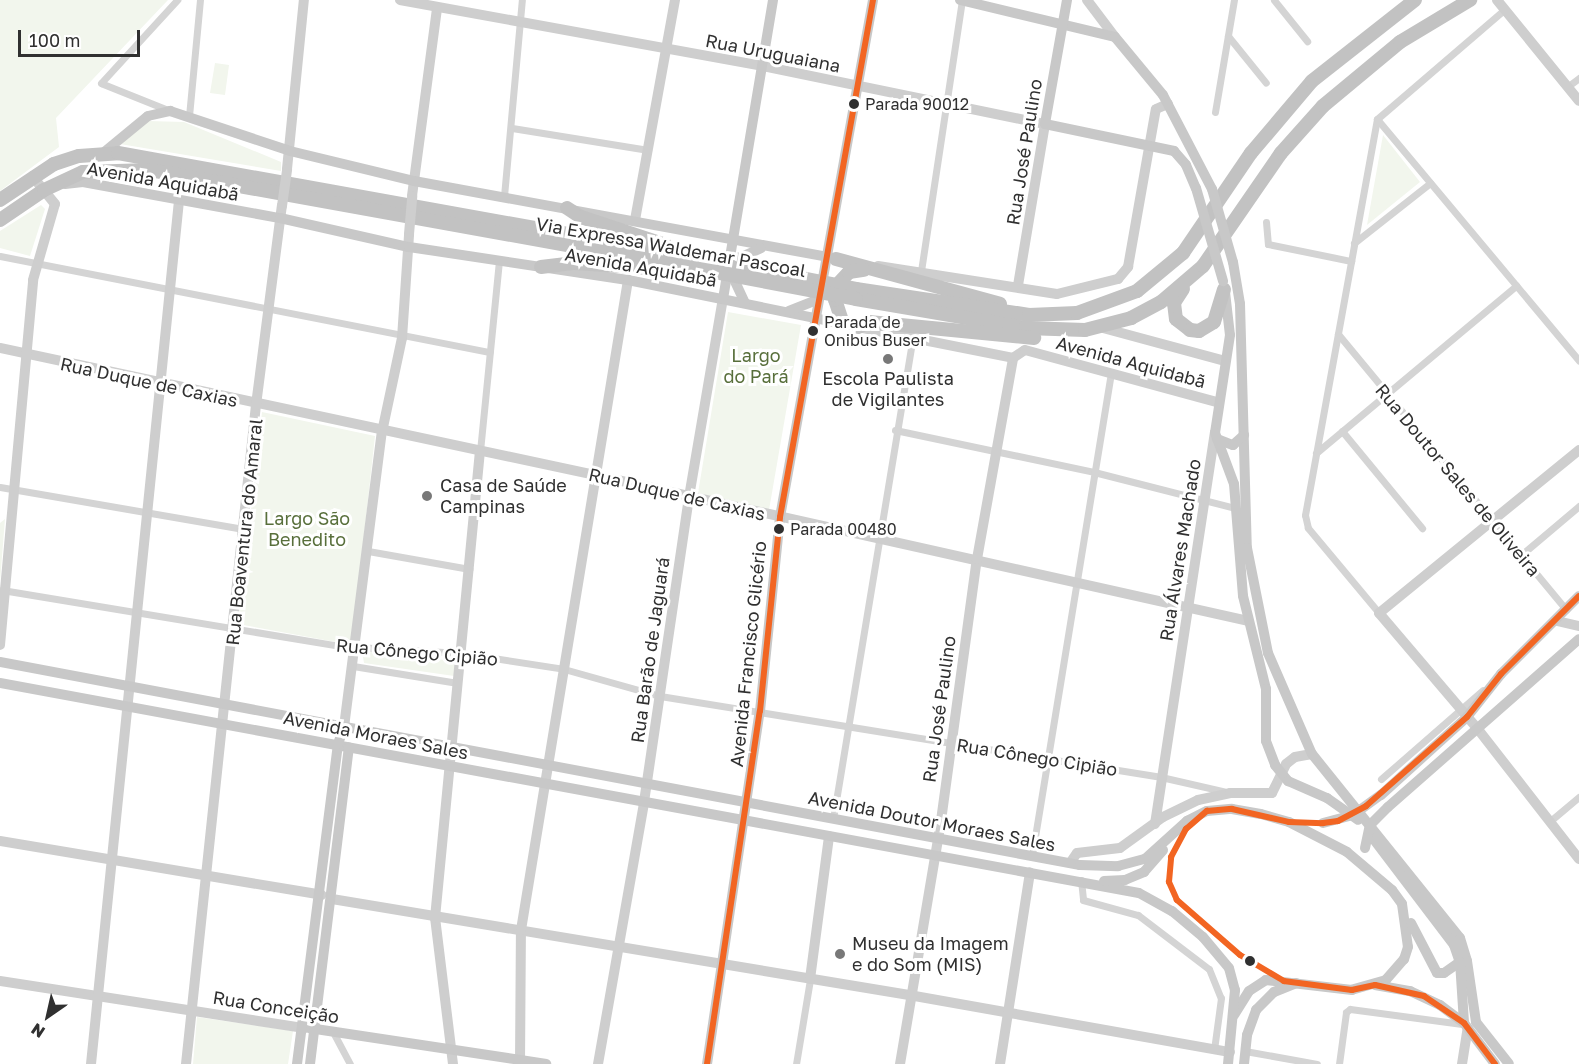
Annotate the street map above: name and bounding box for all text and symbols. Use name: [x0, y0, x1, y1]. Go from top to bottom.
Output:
scale bar: [21, 18, 142, 56]
text: 100 m: [29, 29, 80, 51]
street label: Rua Uruguaiana: [704, 29, 842, 77]
street label: Rua José Paulino: [1002, 77, 1046, 227]
place label: Parada 90012: [865, 94, 969, 114]
marker: Parada 90012: [848, 98, 860, 110]
street label: Avenida Aquidabã: [85, 157, 241, 205]
street label: Via Expressa Waldemar Pascoal: [534, 213, 808, 281]
street label: Avenida Aquidabã: [563, 243, 719, 291]
place label: Parada de Onibus Buser: [824, 312, 926, 350]
marker: Parada de Onibus Buser: [807, 325, 819, 337]
street label: Avenida Aquidabã: [1054, 332, 1208, 392]
park label: Largo do Pará: [723, 345, 789, 388]
marker: Escola Paulista de Vigilantes: [881, 352, 895, 366]
street label: Rua Duque de Caxias: [58, 353, 240, 411]
place label: Escola Paulista de Vigilantes: [822, 368, 954, 410]
street label: Rua Doutor Sales de Oliveira: [1371, 379, 1545, 581]
street label: Rua Boaventura do Amaral: [221, 417, 267, 647]
street label: Rua Álvares Machado: [1155, 457, 1205, 643]
street label: Rua Duque de Caxias: [587, 463, 767, 525]
place label: Casa de Saúde Campinas: [440, 475, 567, 518]
marker: Casa de Saúde Campinas: [418, 487, 436, 505]
park label: Largo São Benedito: [264, 508, 350, 550]
place label: Parada 00480: [790, 519, 897, 539]
marker: Parada 00480: [773, 523, 785, 535]
street label: Avenida Francisco Glicério: [725, 540, 771, 768]
street label: Rua Barão de Jaguará: [626, 556, 674, 744]
street label: Rua Cônego Cipião: [335, 634, 499, 670]
street label: Rua José Paulino: [918, 634, 960, 784]
street label: Avenida Moraes Sales: [282, 706, 470, 764]
street label: Rua Cônego Cipião: [955, 734, 1119, 780]
street label: Avenida Doutor Moraes Sales: [806, 786, 1058, 856]
place label: Museu da Imagem e do Som (MIS): [852, 933, 1009, 976]
marker: Museu da Imagem e do Som (MIS): [833, 947, 847, 961]
unlabelled marker: [1244, 955, 1256, 967]
north arrow: [18, 986, 78, 1046]
street label: Rua Conceição: [211, 986, 341, 1028]
text: N: [27, 1019, 49, 1043]

